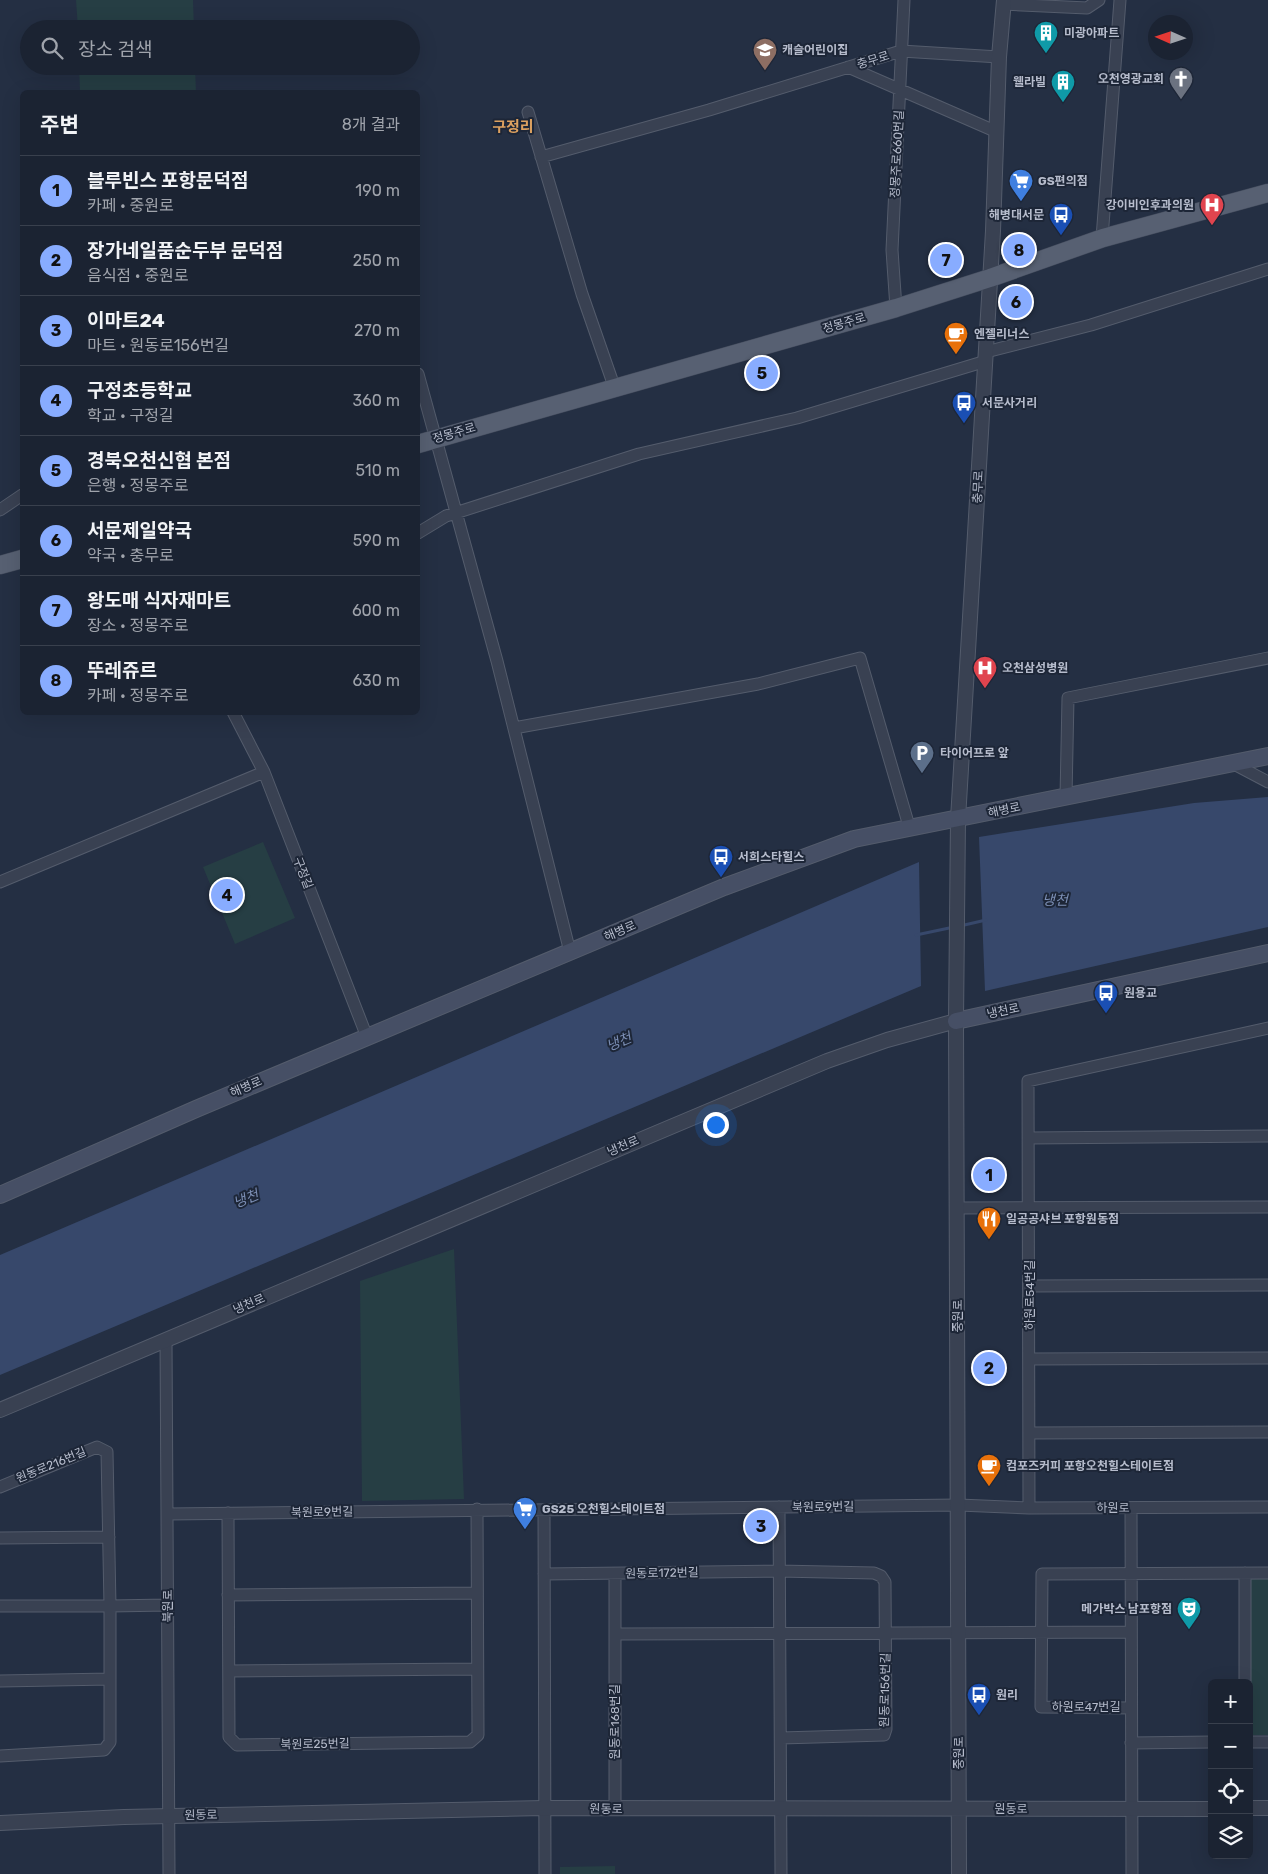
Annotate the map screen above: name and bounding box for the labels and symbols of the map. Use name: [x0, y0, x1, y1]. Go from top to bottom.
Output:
north arrow: [1148, 15, 1193, 60]
building icon: 미광아파트: [1033, 20, 1059, 54]
place label: 미광아파트: [1064, 26, 1119, 40]
school or university icon: 캐슬어린이집: [752, 37, 778, 71]
place label: 캐슬어린이집: [782, 43, 848, 57]
street label: 충무로: [855, 48, 891, 72]
church icon: 오천영광교회: [1168, 66, 1194, 100]
building icon: 웰라빌: [1050, 69, 1076, 103]
place label: 오천영광교회: [1098, 72, 1164, 86]
place label: 웰라빌: [1013, 75, 1046, 89]
street label: 정몽주로660번길: [888, 110, 906, 198]
district label: 구정리: [492, 118, 534, 136]
supermarket icon: GS편의점: [1008, 168, 1034, 202]
place label: GS편의점: [1038, 174, 1088, 188]
hospital icon: 강이비인후과의원: [1199, 192, 1225, 226]
place label: 강이비인후과의원: [1106, 198, 1194, 212]
bus stop icon: 해병대서문: [1048, 202, 1074, 236]
place label: 해병대서문: [989, 208, 1044, 222]
pin: 8: [1003, 231, 1035, 269]
pin: 7: [930, 241, 962, 279]
pin: 6: [1000, 283, 1032, 321]
street label: 정몽주로: [821, 310, 867, 336]
cafe icon: 엔젤리너스: [943, 321, 969, 355]
place label: 엔젤리너스: [974, 327, 1029, 341]
pin: 5: [746, 354, 778, 392]
bus stop icon: 서문사거리: [951, 390, 977, 424]
place label: 서문사거리: [982, 396, 1037, 410]
street label: 정몽주로: [431, 420, 477, 446]
street label: 충무로: [970, 470, 986, 504]
hospital icon: 오천삼성병원: [972, 655, 998, 689]
place label: 오천삼성병원: [1002, 661, 1068, 675]
parking icon: 타이어프로 앞: [909, 740, 935, 774]
place label: 타이어프로 앞: [940, 746, 1009, 760]
street label: 해병로: [986, 800, 1022, 820]
bus stop icon: 서희스타힐스: [708, 844, 734, 878]
place label: 서희스타힐스: [738, 850, 804, 864]
street label: 구정길: [291, 855, 315, 891]
pin: 4: [211, 876, 243, 914]
water label: 냉천: [1042, 892, 1069, 909]
street label: 해병로: [602, 918, 638, 944]
bus stop icon: 원용교: [1093, 980, 1119, 1014]
place label: 원용교: [1124, 986, 1157, 1000]
street label: 냉천로: [985, 1001, 1021, 1021]
water label: 냉천: [604, 1029, 635, 1055]
street label: 해병로: [228, 1074, 264, 1100]
your location: [703, 1112, 729, 1138]
street label: 냉천로: [605, 1133, 641, 1159]
pin: 1: [973, 1156, 1005, 1194]
water label: 냉천: [231, 1186, 262, 1212]
restaurant icon: 일공공샤브 포항원동점: [976, 1206, 1002, 1240]
place label: 일공공샤브 포항원동점: [1006, 1212, 1119, 1226]
street label: 하원로54번길: [1023, 1260, 1037, 1330]
street label: 냉천로: [231, 1291, 267, 1317]
street label: 중원로: [951, 1299, 965, 1333]
pin: 2: [973, 1349, 1005, 1387]
street label: 원동로216번길: [14, 1445, 88, 1485]
cafe icon: 컴포즈커피 포항오천힐스테이트점: [976, 1453, 1002, 1487]
place label: 컴포즈커피 포항오천힐스테이트점: [1006, 1459, 1174, 1473]
supermarket icon: GS25 오천힐스테이트점: [512, 1496, 538, 1530]
street label: 북원로9번길: [792, 1499, 854, 1515]
street label: 하원로: [1096, 1501, 1130, 1515]
place label: GS25 오천힐스테이트점: [542, 1502, 665, 1516]
street label: 북원로9번길: [291, 1504, 353, 1520]
pin: 3: [745, 1507, 777, 1545]
street label: 원동로172번길: [625, 1565, 699, 1581]
street label: 북원로: [161, 1589, 175, 1623]
theatre icon: 메가박스 남포항점: [1176, 1596, 1202, 1630]
place label: 메가박스 남포항점: [1081, 1602, 1172, 1616]
street label: 원동로156번길: [877, 1653, 893, 1727]
bus stop icon: 원리: [966, 1682, 992, 1716]
street label: 원동로168번길: [608, 1684, 622, 1760]
place label: 원리: [996, 1688, 1018, 1702]
street label: 하원로47번길: [1052, 1700, 1120, 1714]
street label: 북원로25번길: [280, 1736, 350, 1752]
street label: 중원로: [952, 1736, 966, 1770]
street label: 원동로: [589, 1802, 623, 1816]
street label: 원동로: [994, 1802, 1028, 1816]
street label: 원동로: [184, 1808, 218, 1822]

